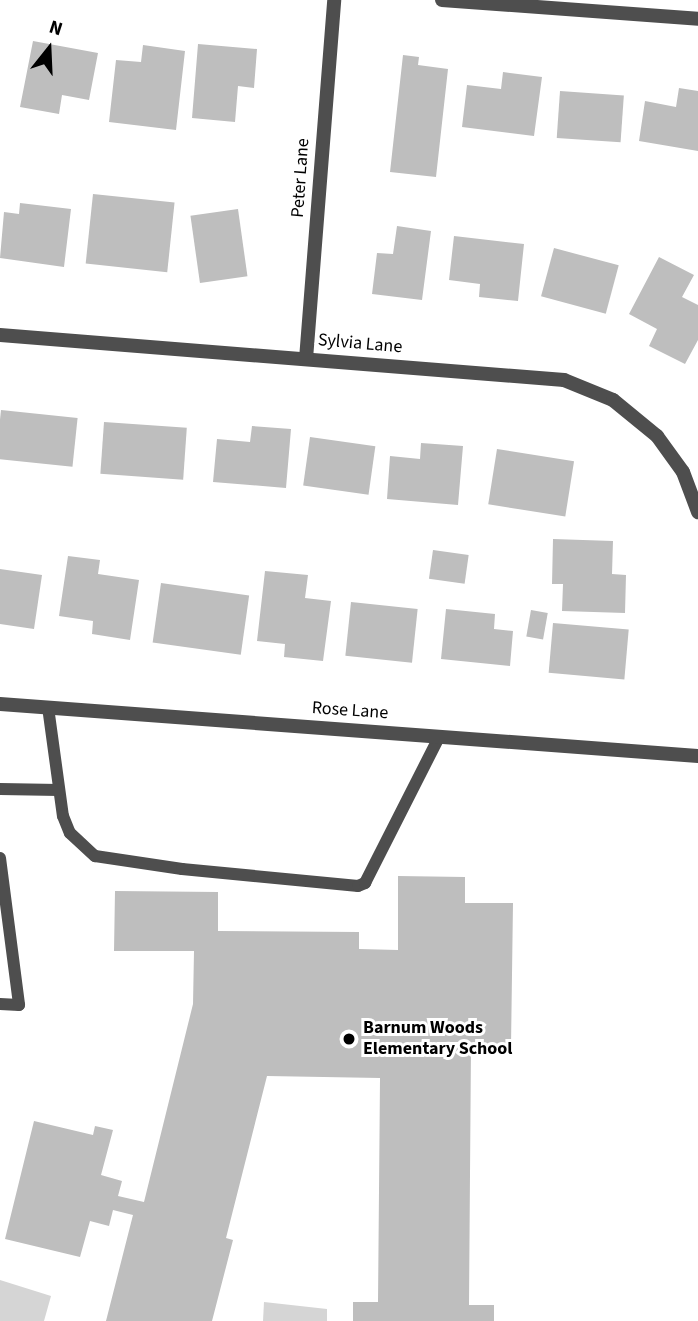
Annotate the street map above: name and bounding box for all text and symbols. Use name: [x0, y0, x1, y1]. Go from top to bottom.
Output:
north arrow: [14, 14, 84, 84]
text: N: [45, 14, 66, 43]
street label: Peter Lane: [287, 137, 315, 219]
street label: Sylvia Lane: [317, 330, 403, 358]
street label: Rose Lane: [311, 698, 389, 724]
place label: Barnum Woods Elementary School: [363, 1018, 513, 1060]
marker: Barnum Woods Elementary School: [341, 1031, 357, 1047]

